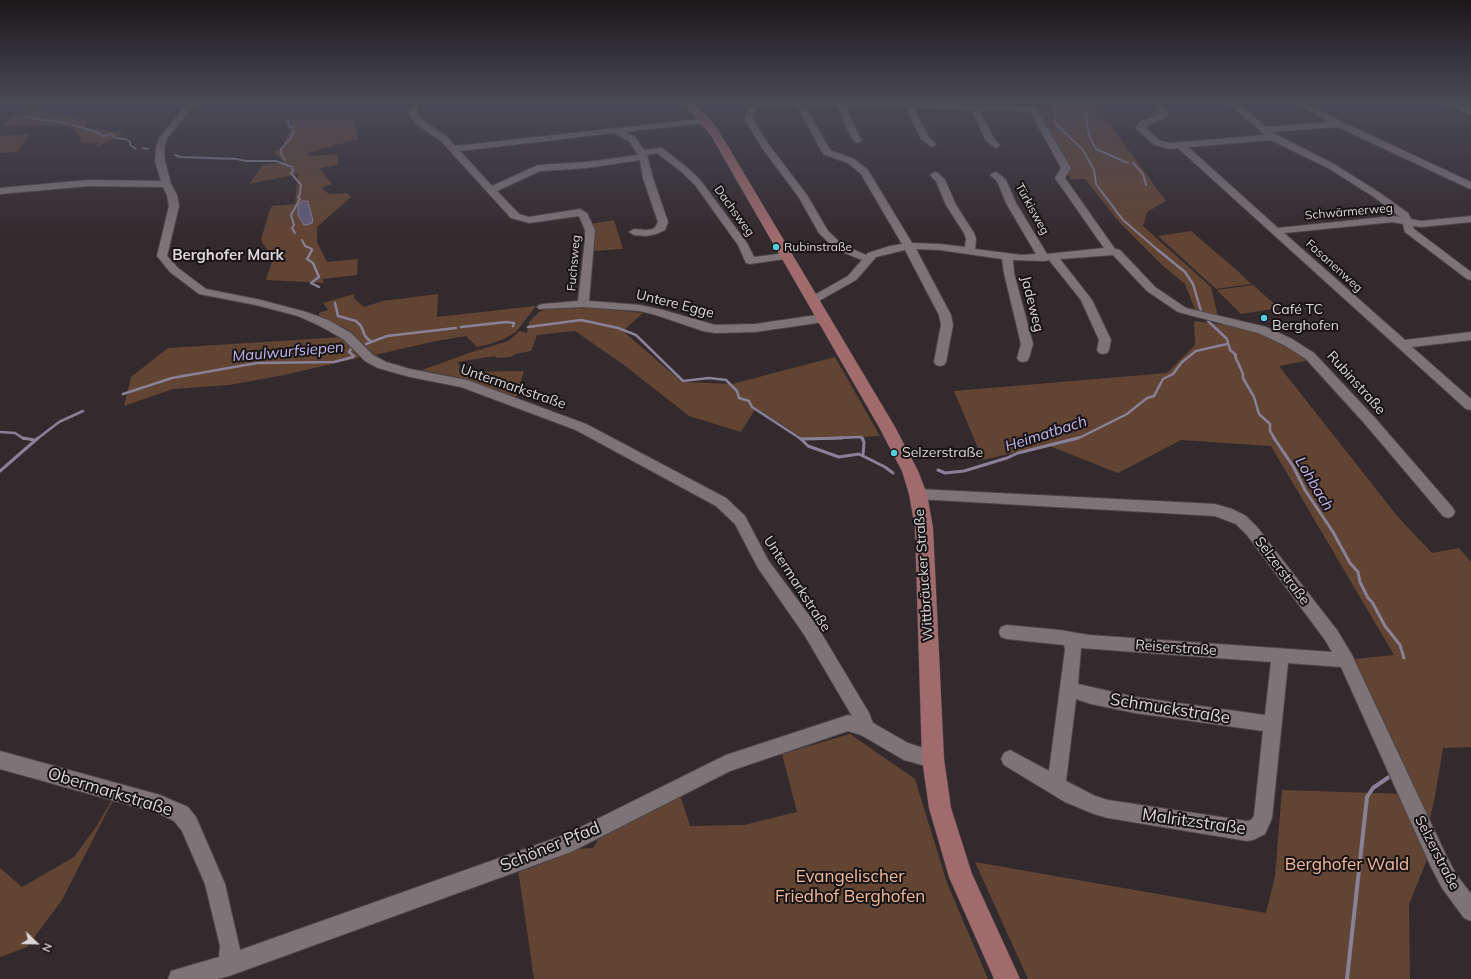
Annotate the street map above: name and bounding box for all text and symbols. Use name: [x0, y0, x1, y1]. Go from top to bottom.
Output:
street label: Türkisweg: [1012, 181, 1052, 237]
street label: Dachsweg: [711, 183, 757, 239]
street label: Schwärmerweg: [1304, 201, 1394, 223]
street label: Fuchsweg: [564, 234, 584, 292]
street label: Fasanenweg: [1303, 237, 1365, 295]
place label: Rubinstraße: [784, 240, 852, 254]
marker: Rubinstraße: [771, 242, 781, 252]
district label: Berghofer Mark: [172, 246, 284, 264]
street label: Jadeweg: [1017, 274, 1047, 334]
street label: Untere Egge: [634, 286, 716, 322]
place label: Café TC Berghofen: [1272, 302, 1339, 334]
marker: Café TC Berghofen: [1259, 313, 1269, 323]
water label: Maulwurfsiepen: [232, 338, 344, 366]
street label: Rubinstraße: [1323, 348, 1389, 418]
street label: Untermarkstraße: [458, 361, 568, 413]
water label: Heimatbach: [1003, 412, 1089, 456]
place label: Selzerstraße: [902, 445, 983, 461]
marker: Selzerstraße: [889, 448, 899, 458]
water label: Lohbach: [1291, 454, 1337, 514]
street label: Wittbräucker Straße: [911, 508, 937, 642]
street label: Untermarkstraße: [760, 533, 834, 635]
street label: Selzerstraße: [1251, 534, 1313, 608]
street label: Reiserstraße: [1135, 637, 1217, 659]
street label: Schmuckstraße: [1108, 689, 1232, 729]
street label: Obermarkstraße: [45, 763, 175, 821]
street label: Malritzstraße: [1141, 805, 1247, 839]
street label: Selzerstraße: [1411, 813, 1463, 893]
street label: Schöner Pfad: [497, 818, 603, 876]
park label: Berghofer Wald: [1285, 855, 1409, 875]
park label: Evangelischer Friedhof Berghofen: [775, 867, 925, 907]
north arrow: [16, 923, 56, 963]
text: N: [39, 941, 55, 954]

